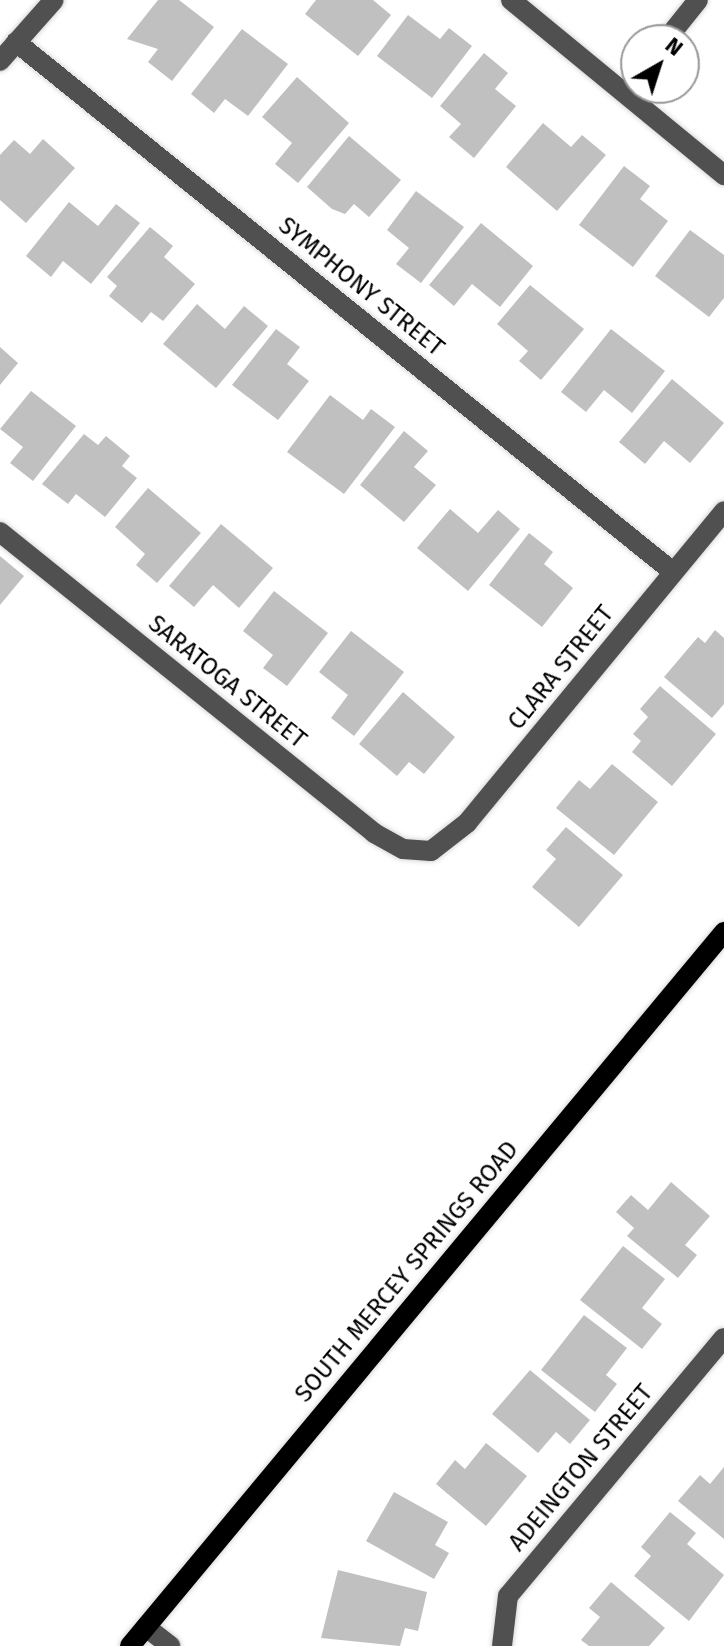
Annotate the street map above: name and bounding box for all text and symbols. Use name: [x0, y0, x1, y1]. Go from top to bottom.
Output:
north arrow: [620, 24, 700, 104]
text: N: [660, 31, 688, 62]
street label: SYMPHONY STREET: [272, 211, 450, 363]
street label: CLARA STREET: [502, 600, 620, 736]
street label: SARATOGA STREET: [142, 610, 312, 754]
street label: SOUTH MERCEY SPRINGS ROAD: [289, 1136, 525, 1408]
street label: ADEINGTON STREET: [503, 1379, 659, 1557]

